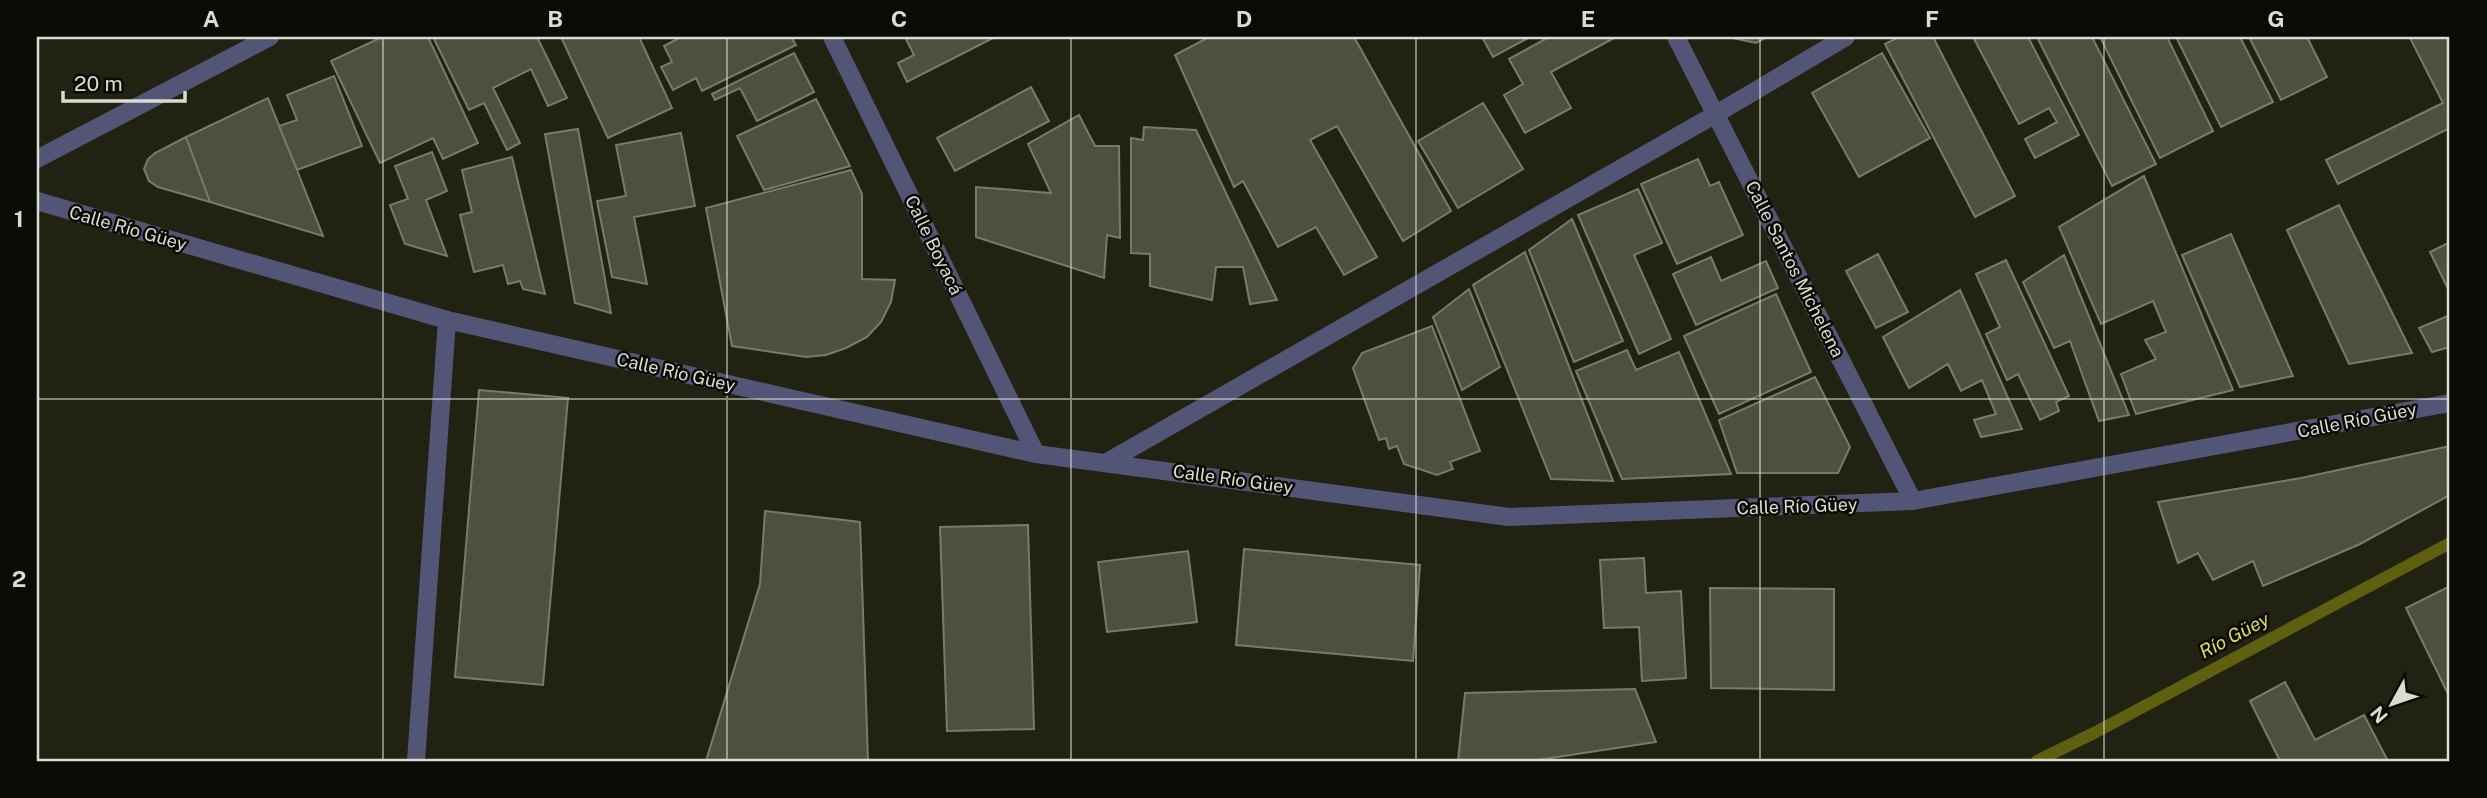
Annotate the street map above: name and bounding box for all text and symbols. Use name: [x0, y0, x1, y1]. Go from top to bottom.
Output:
text: A: [203, 5, 220, 32]
text: B: [547, 5, 563, 32]
text: C: [891, 5, 907, 32]
text: D: [1236, 5, 1252, 32]
text: E: [1581, 5, 1595, 32]
text: F: [1925, 5, 1939, 32]
text: G: [2267, 5, 2285, 32]
scale bar: [63, 60, 186, 104]
text: 20 m: [74, 71, 123, 96]
street label: Calle Santos Michelena: [1741, 177, 1849, 361]
street label: Calle Boyacá: [901, 192, 967, 298]
street label: Calle Río Güey: [67, 201, 189, 255]
text: 1: [14, 205, 24, 232]
street label: Calle Río Güey: [615, 348, 738, 396]
street label: Calle Río Güey: [2296, 398, 2419, 442]
street label: Calle Río Güey: [1172, 460, 1295, 498]
street label: Calle Río Güey: [1736, 493, 1858, 519]
text: 2: [12, 565, 26, 592]
water label: Río Güey: [2195, 607, 2273, 662]
north arrow: [2358, 668, 2428, 738]
text: N: [2366, 702, 2392, 728]

